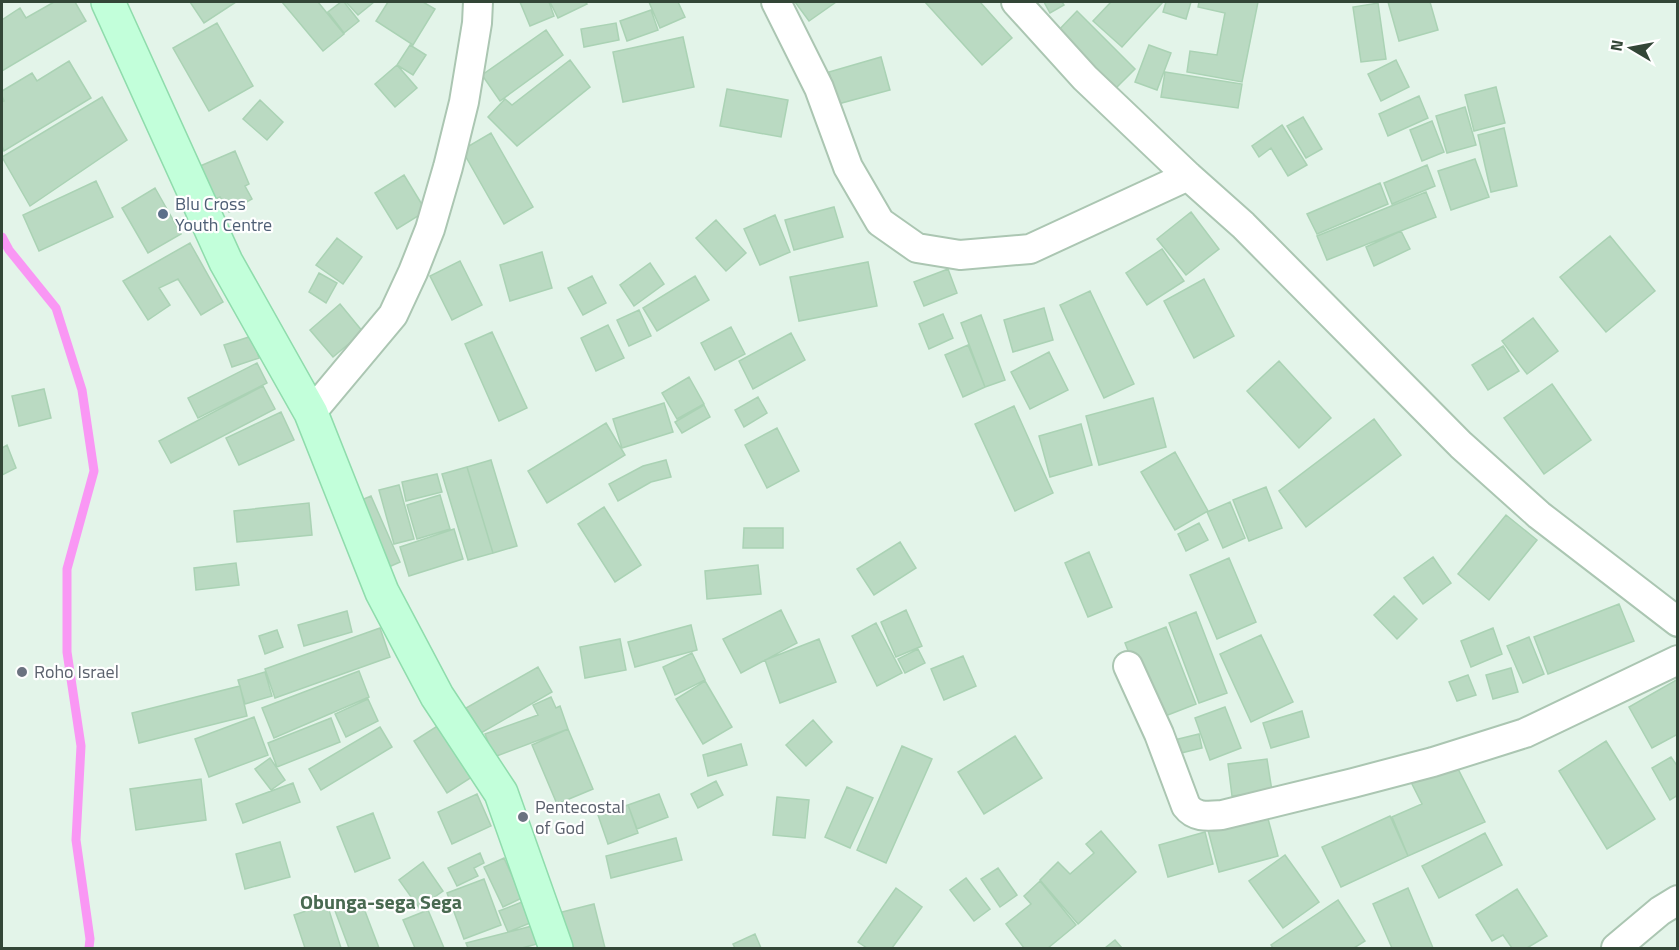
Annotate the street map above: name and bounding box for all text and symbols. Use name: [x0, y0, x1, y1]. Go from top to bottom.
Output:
north arrow: [1601, 18, 1661, 78]
text: N: [1603, 38, 1629, 53]
place label: Blu Cross Youth Centre: [175, 190, 272, 238]
marker: Blu Cross Youth Centre: [156, 207, 170, 221]
place label: Roho Israel: [34, 658, 119, 685]
marker: Roho Israel: [15, 665, 29, 679]
place label: Pentecostal of God: [535, 793, 625, 841]
marker: Pentecostal of God: [516, 810, 530, 824]
district label: Obunga-sega Sega: [300, 886, 462, 917]

